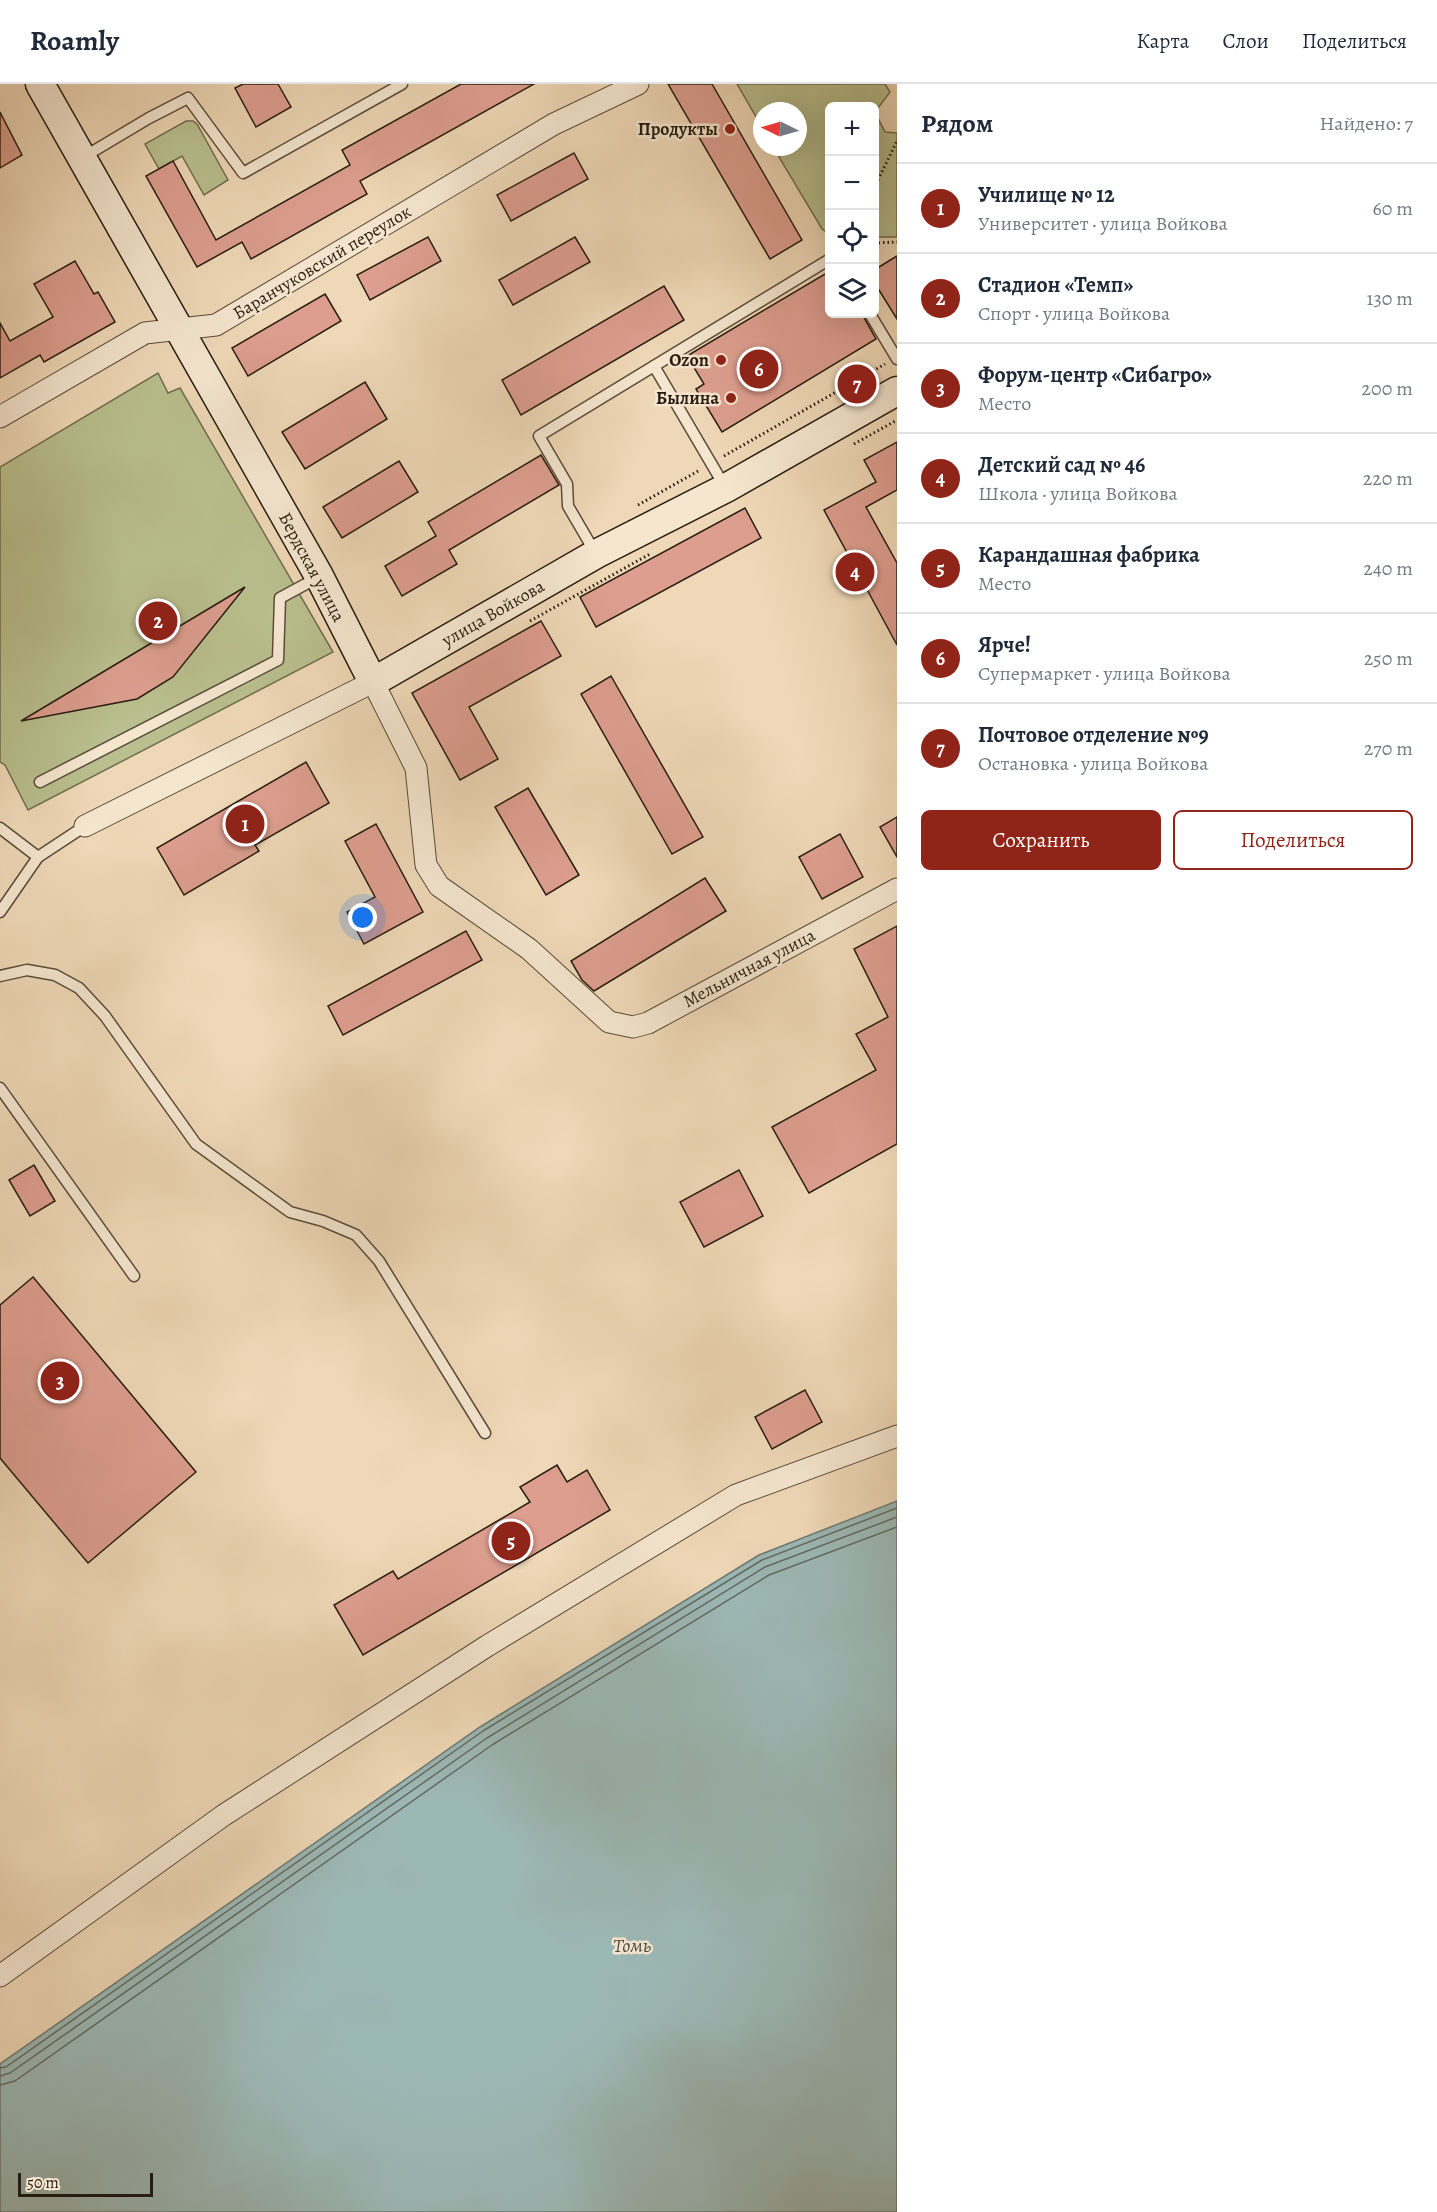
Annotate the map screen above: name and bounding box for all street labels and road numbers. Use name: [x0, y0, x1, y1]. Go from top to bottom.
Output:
street label: Баранчуковский переулок: [228, 199, 416, 325]
street label: Бердская улица: [273, 508, 351, 626]
street label: улица Войкова: [436, 574, 549, 653]
street label: Мельничная улица: [679, 923, 820, 1013]

